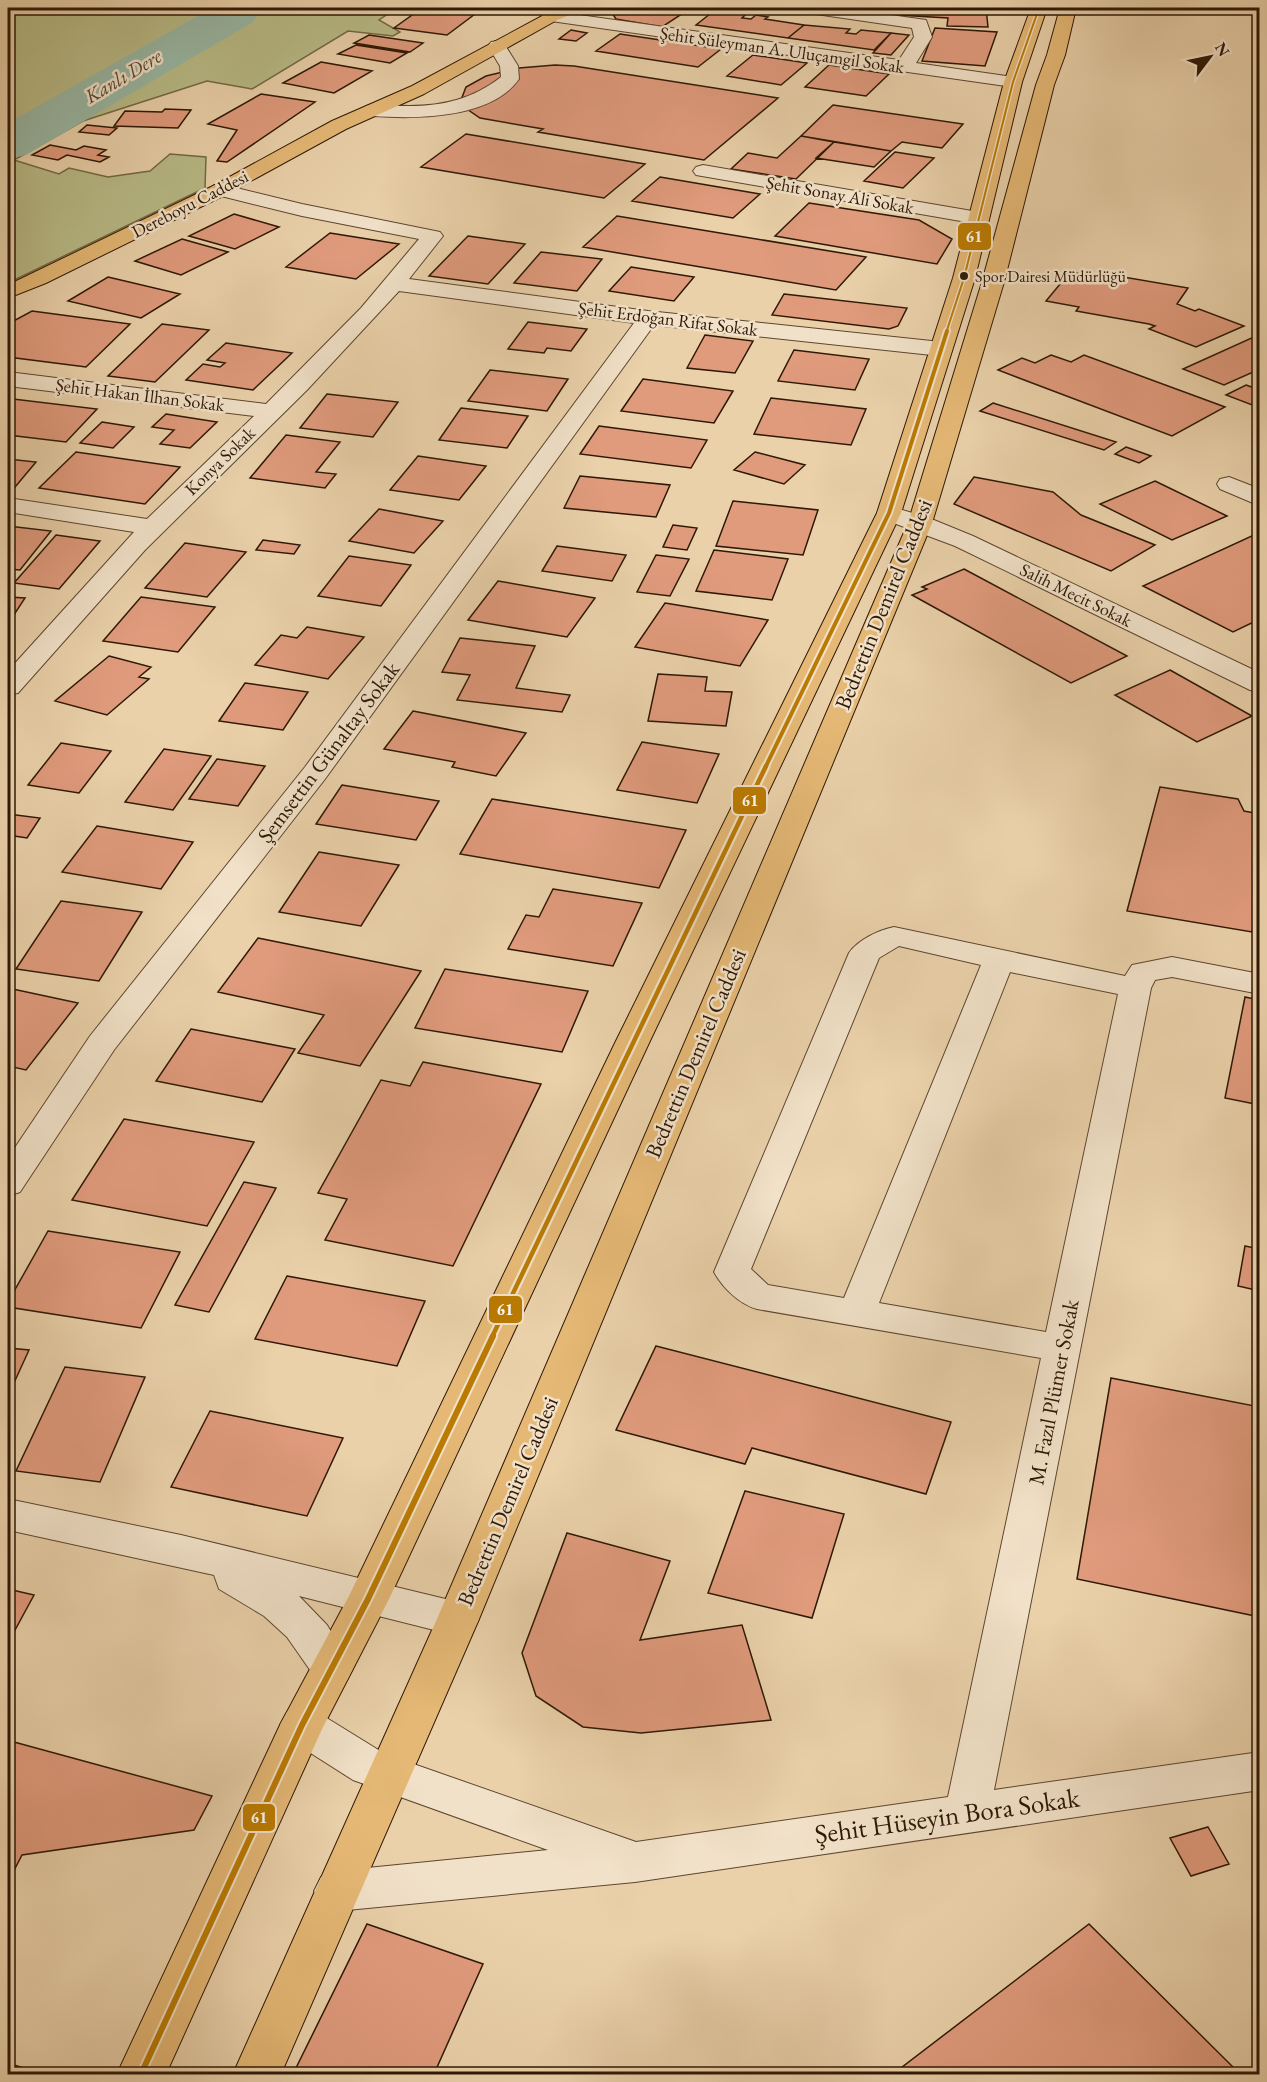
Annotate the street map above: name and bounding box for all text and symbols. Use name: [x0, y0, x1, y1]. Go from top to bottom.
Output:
street label: Şehit Süleyman A. Uluçamgil Sokak: [658, 21, 906, 78]
north arrow: [1180, 27, 1240, 87]
text: N: [1210, 38, 1235, 60]
water label: Kanlı Dere: [79, 43, 166, 110]
street label: Dereboyu Caddesi: [128, 164, 252, 243]
street label: Şehit Sonay Ali Sokak: [764, 170, 916, 219]
line badge: 61: [957, 222, 992, 251]
text: 61: [966, 226, 982, 247]
place label: Spor Dairesi Müdürlüğü: [975, 266, 1126, 287]
marker: Spor Dairesi Müdürlüğü: [958, 270, 970, 282]
street label: Şehit Erdoğan Rifat Sokak: [577, 296, 760, 341]
street label: Şehit Hakan İlhan Sokak: [54, 373, 226, 416]
street label: Konya Sokak: [179, 421, 260, 500]
street label: Bedrettin Demirel Caddesi: [828, 495, 939, 714]
street label: Salih Mecit Sokak: [1016, 557, 1137, 632]
street label: Şemsettin Günaltay Sokak: [251, 655, 407, 849]
line badge: 61: [732, 786, 767, 815]
text: 61: [742, 790, 758, 811]
street label: Bedrettin Demirel Caddesi: [638, 944, 753, 1162]
line badge: 61: [488, 1295, 523, 1324]
street label: M. Fazıl Plümer Sokak: [1021, 1296, 1086, 1487]
text: 61: [497, 1299, 513, 1320]
street label: Bedrettin Demirel Caddesi: [450, 1392, 565, 1610]
street label: Şehit Hüseyin Bora Sokak: [812, 1780, 1082, 1851]
line badge: 61: [242, 1803, 276, 1832]
text: 61: [251, 1807, 267, 1828]

